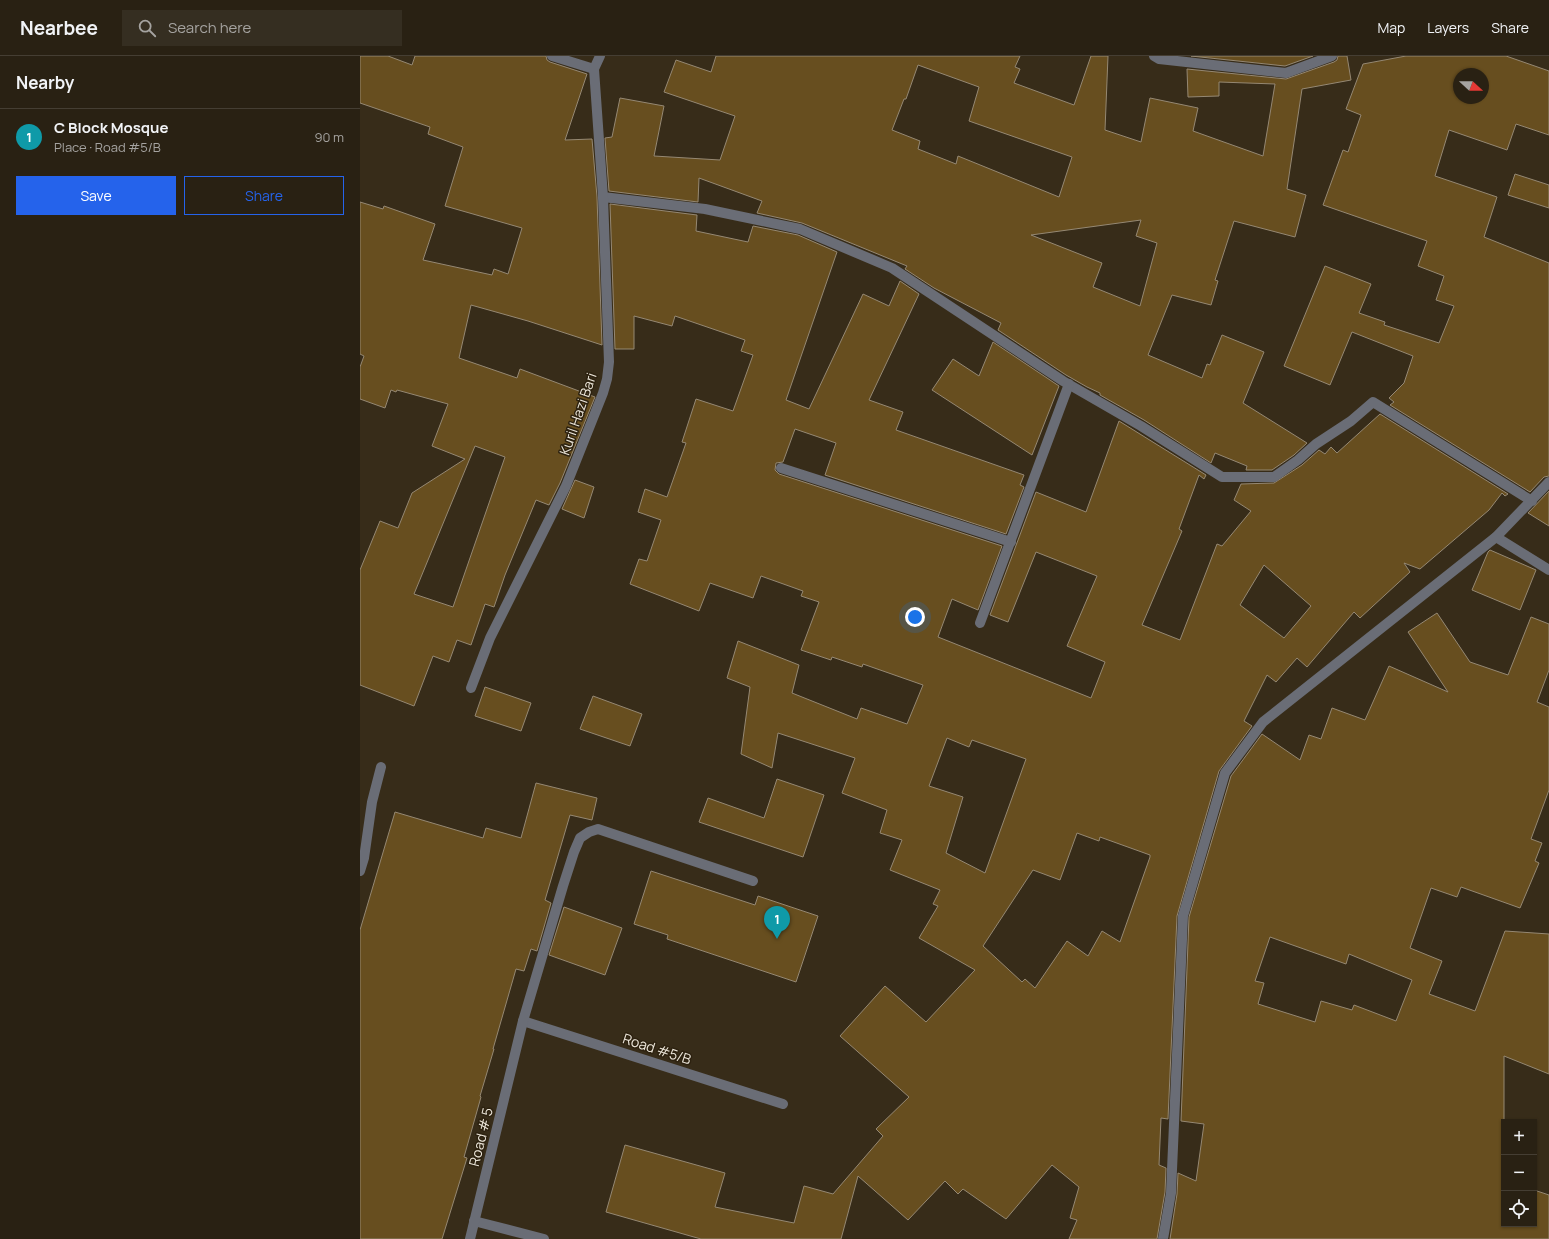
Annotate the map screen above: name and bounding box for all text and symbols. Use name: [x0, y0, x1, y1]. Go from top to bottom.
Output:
search box: [122, 10, 402, 46]
text: Nearbee: [20, 15, 98, 41]
icon: search: [136, 17, 158, 39]
text: Search here: [168, 17, 251, 38]
text: Map: [1377, 18, 1405, 37]
text: Layers: [1427, 18, 1469, 37]
text: Share: [1491, 18, 1529, 37]
north arrow: [1453, 68, 1489, 104]
text: Nearby: [16, 71, 74, 94]
text: C Block Mosque: [54, 117, 168, 138]
text: 1: [26, 128, 32, 146]
text: 90 m: [314, 128, 344, 146]
text: Place · Road #5/B: [54, 138, 161, 156]
button: Save: [16, 176, 176, 215]
button: Share: [184, 176, 344, 215]
street label: Kuril Hazi Bari: [555, 370, 601, 458]
your location: [905, 607, 925, 627]
pin: 1: [764, 906, 790, 939]
street label: Road #5/B: [620, 1029, 694, 1069]
street label: Road # 5: [464, 1106, 497, 1168]
map controls: [1501, 1119, 1537, 1227]
button: +: [1501, 1119, 1537, 1155]
button: −: [1501, 1155, 1537, 1191]
button: locate: [1501, 1191, 1537, 1227]

